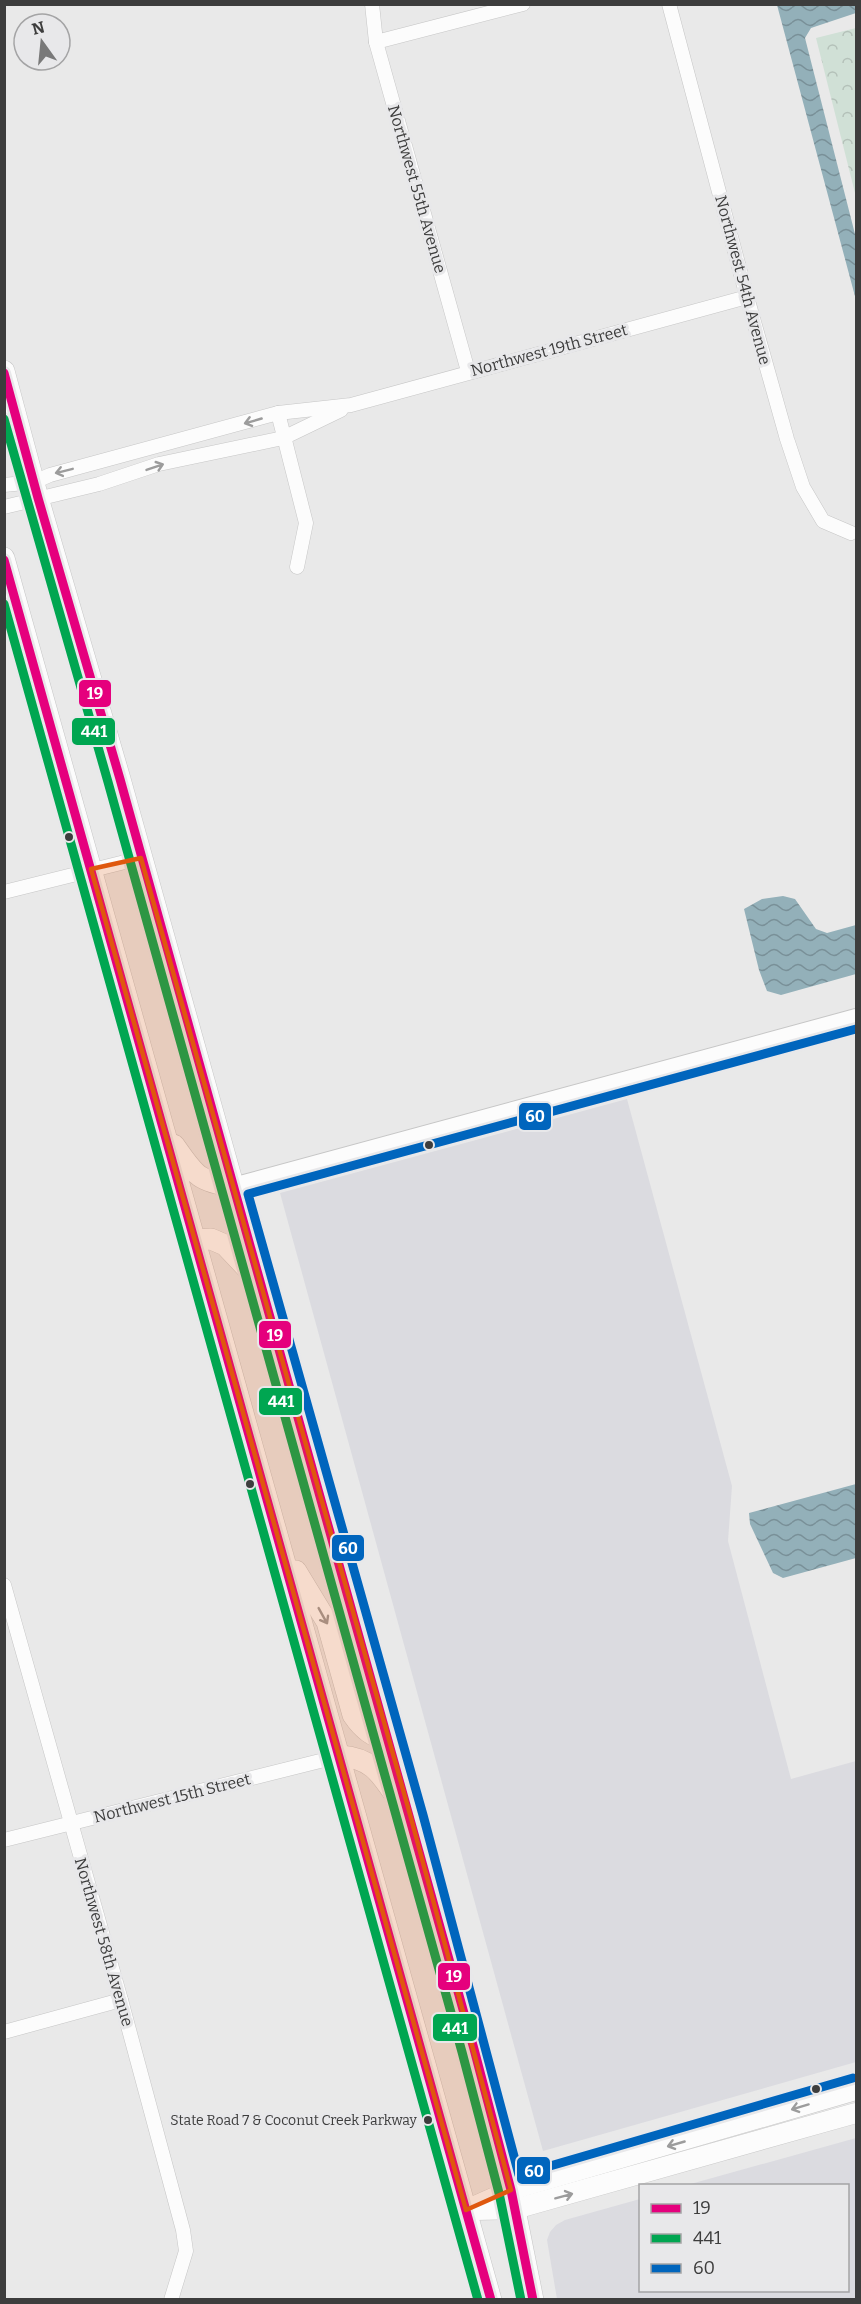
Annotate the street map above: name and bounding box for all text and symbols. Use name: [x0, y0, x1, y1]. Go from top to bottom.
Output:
north arrow: [12, 12, 72, 72]
text: N: [30, 17, 47, 39]
street label: Northwest 55th Avenue: [384, 103, 450, 275]
street label: Northwest 54th Avenue: [711, 193, 775, 367]
street label: Northwest 19th Street: [468, 320, 630, 380]
one-way arrow: [243, 415, 262, 427]
one-way arrow: [145, 460, 164, 471]
one-way arrow: [55, 466, 74, 478]
line badge: 19: [78, 679, 112, 708]
text: 19: [87, 684, 103, 703]
line badge: 441: [71, 717, 116, 746]
text: 441: [81, 722, 107, 741]
unlabelled marker: [63, 831, 75, 843]
line badge: 60: [518, 1102, 552, 1131]
text: 60: [525, 1107, 545, 1126]
unlabelled marker: [423, 1139, 435, 1151]
line badge: 19: [258, 1320, 292, 1349]
text: 19: [267, 1326, 283, 1345]
line badge: 441: [258, 1387, 303, 1416]
text: 441: [268, 1392, 294, 1411]
unlabelled marker: [244, 1478, 256, 1490]
line badge: 60: [331, 1534, 365, 1562]
text: 60: [338, 1539, 358, 1558]
one-way arrow: [317, 1607, 329, 1624]
street label: Northwest 15th Street: [92, 1769, 252, 1827]
street label: Northwest 58th Avenue: [71, 1855, 137, 2029]
line badge: 19: [437, 1962, 471, 1991]
text: 19: [446, 1967, 462, 1986]
line badge: 441: [432, 2013, 478, 2042]
text: 441: [442, 2019, 468, 2038]
unlabelled marker: [810, 2083, 822, 2095]
one-way arrow: [791, 2102, 810, 2113]
place label: State Road 7 & Coconut Creek Parkway: [170, 2112, 418, 2129]
marker: State Road 7 & Coconut Creek Parkway: [422, 2114, 434, 2126]
one-way arrow: [667, 2139, 686, 2150]
line badge: 60: [516, 2156, 551, 2185]
text: 60: [524, 2162, 544, 2181]
legend: [639, 2184, 849, 2292]
one-way arrow: [554, 2190, 573, 2201]
text: 19: [693, 2197, 711, 2219]
text: 441: [693, 2227, 722, 2249]
text: 60: [693, 2257, 715, 2279]

